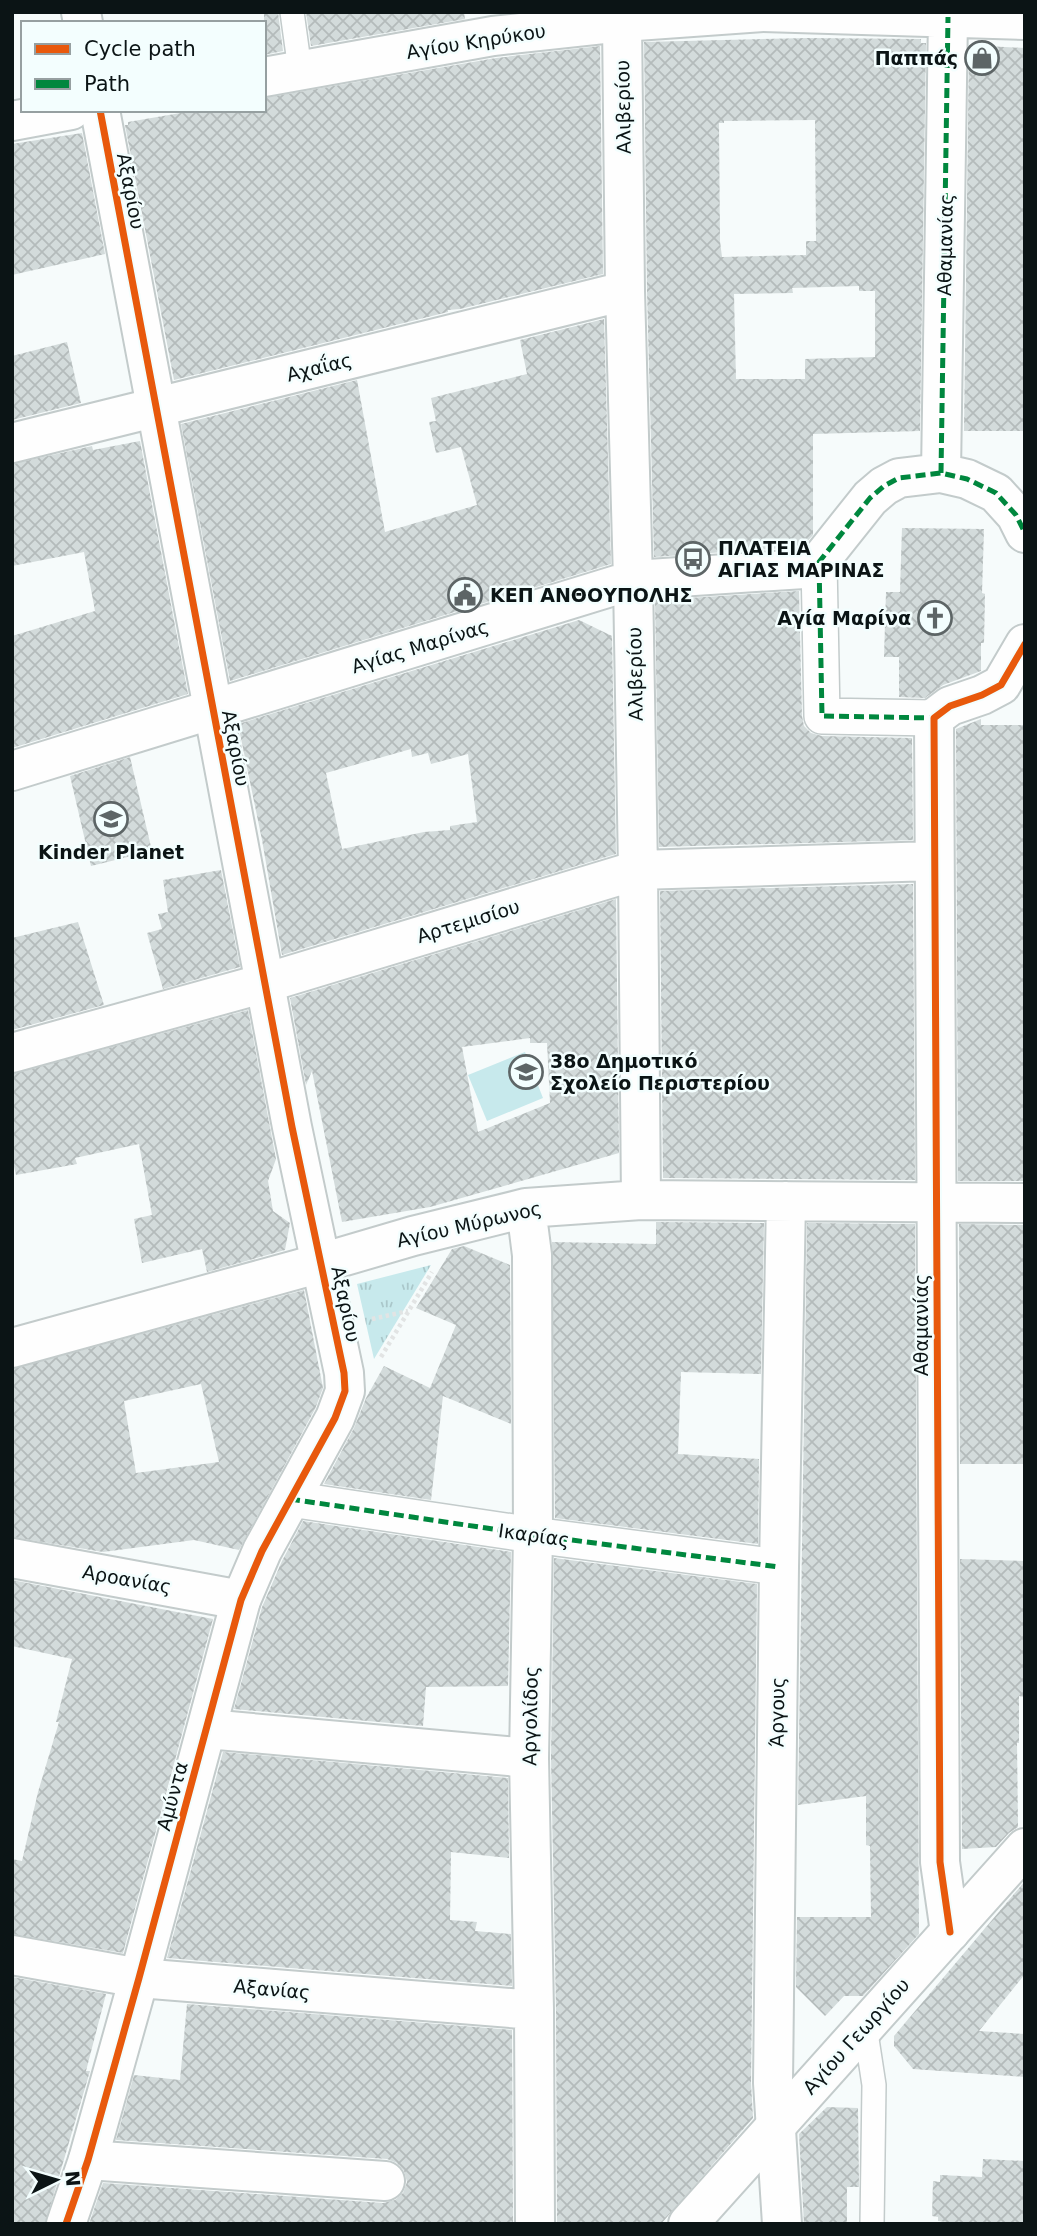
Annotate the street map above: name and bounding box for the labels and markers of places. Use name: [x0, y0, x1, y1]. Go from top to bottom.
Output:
shop icon: Παππάς: [963, 39, 1001, 77]
place label: Παππάς: [875, 47, 958, 69]
place label: ΠΛΑΤΕΙΑ ΑΓΙΑΣ ΜΑΡΙΝΑΣ: [718, 537, 884, 581]
bus stop icon: ΠΛΑΤΕΙΑ ΑΓΙΑΣ ΜΑΡΙΝΑΣ: [674, 540, 712, 578]
public building icon: ΚΕΠ ΑΝΘΟΥΠΟΛΗΣ: [446, 576, 484, 614]
place label: ΚΕΠ ΑΝΘΟΥΠΟΛΗΣ: [490, 584, 693, 606]
church icon: Αγία Μαρίνα: [916, 599, 954, 637]
place label: Αγία Μαρίνα: [777, 607, 911, 629]
school or university icon: Kinder Planet: [92, 800, 130, 838]
place label: Kinder Planet: [38, 841, 184, 863]
place label: 38ο Δημοτικό Σχολείο Περιστερίου: [550, 1050, 770, 1094]
school or university icon: 38ο Δημοτικό Σχολείο Περιστερίου: [507, 1053, 545, 1091]

